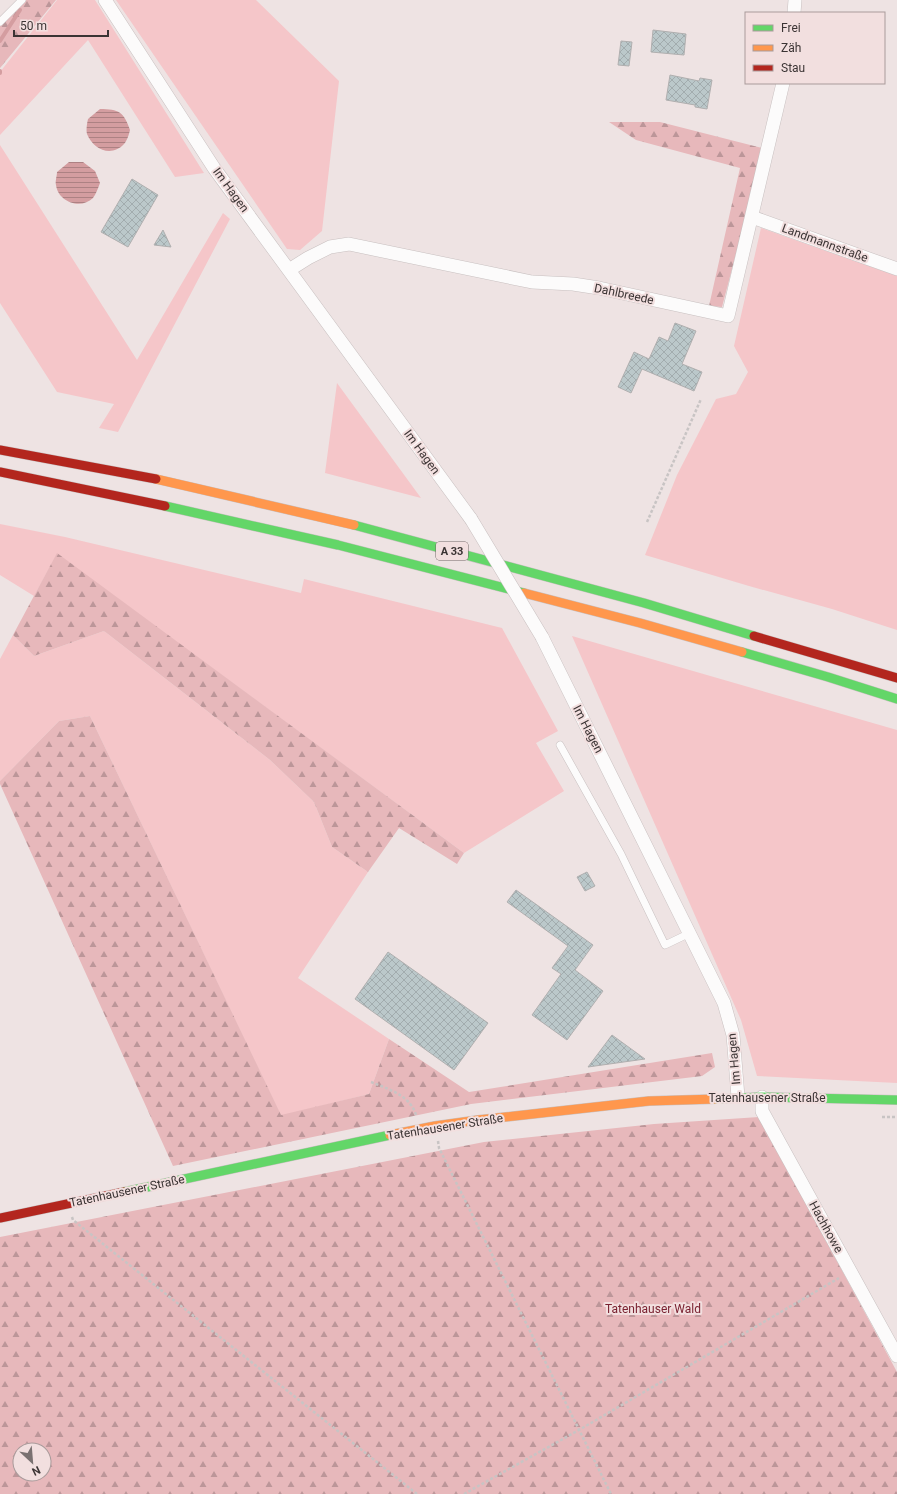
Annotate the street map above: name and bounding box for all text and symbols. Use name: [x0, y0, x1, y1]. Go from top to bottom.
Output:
scale bar: [14, 12, 108, 38]
legend: [745, 12, 885, 84]
text: 50 m: [20, 19, 47, 33]
text: Frei: [781, 21, 801, 35]
text: Zäh: [781, 41, 801, 55]
text: Stau: [781, 61, 805, 75]
street label: Im Hagen: [210, 165, 252, 215]
street label: Landmannstraße: [780, 221, 870, 265]
street label: Dahlbreede: [593, 281, 655, 307]
street label: Im Hagen: [401, 427, 443, 477]
road number: A 33: [436, 542, 468, 560]
street label: Im Hagen: [570, 703, 606, 755]
street label: Im Hagen: [725, 1033, 743, 1085]
street label: Tatenhausener Straße: [708, 1091, 826, 1105]
street label: Tatenhausener Straße: [386, 1111, 504, 1143]
street label: Tatenhausener Straße: [68, 1172, 186, 1210]
street label: Hachhowe: [806, 1199, 846, 1255]
park label: Tatenhauser Wald: [605, 1302, 701, 1316]
north arrow: [12, 1442, 52, 1482]
text: N: [30, 1463, 43, 1478]

